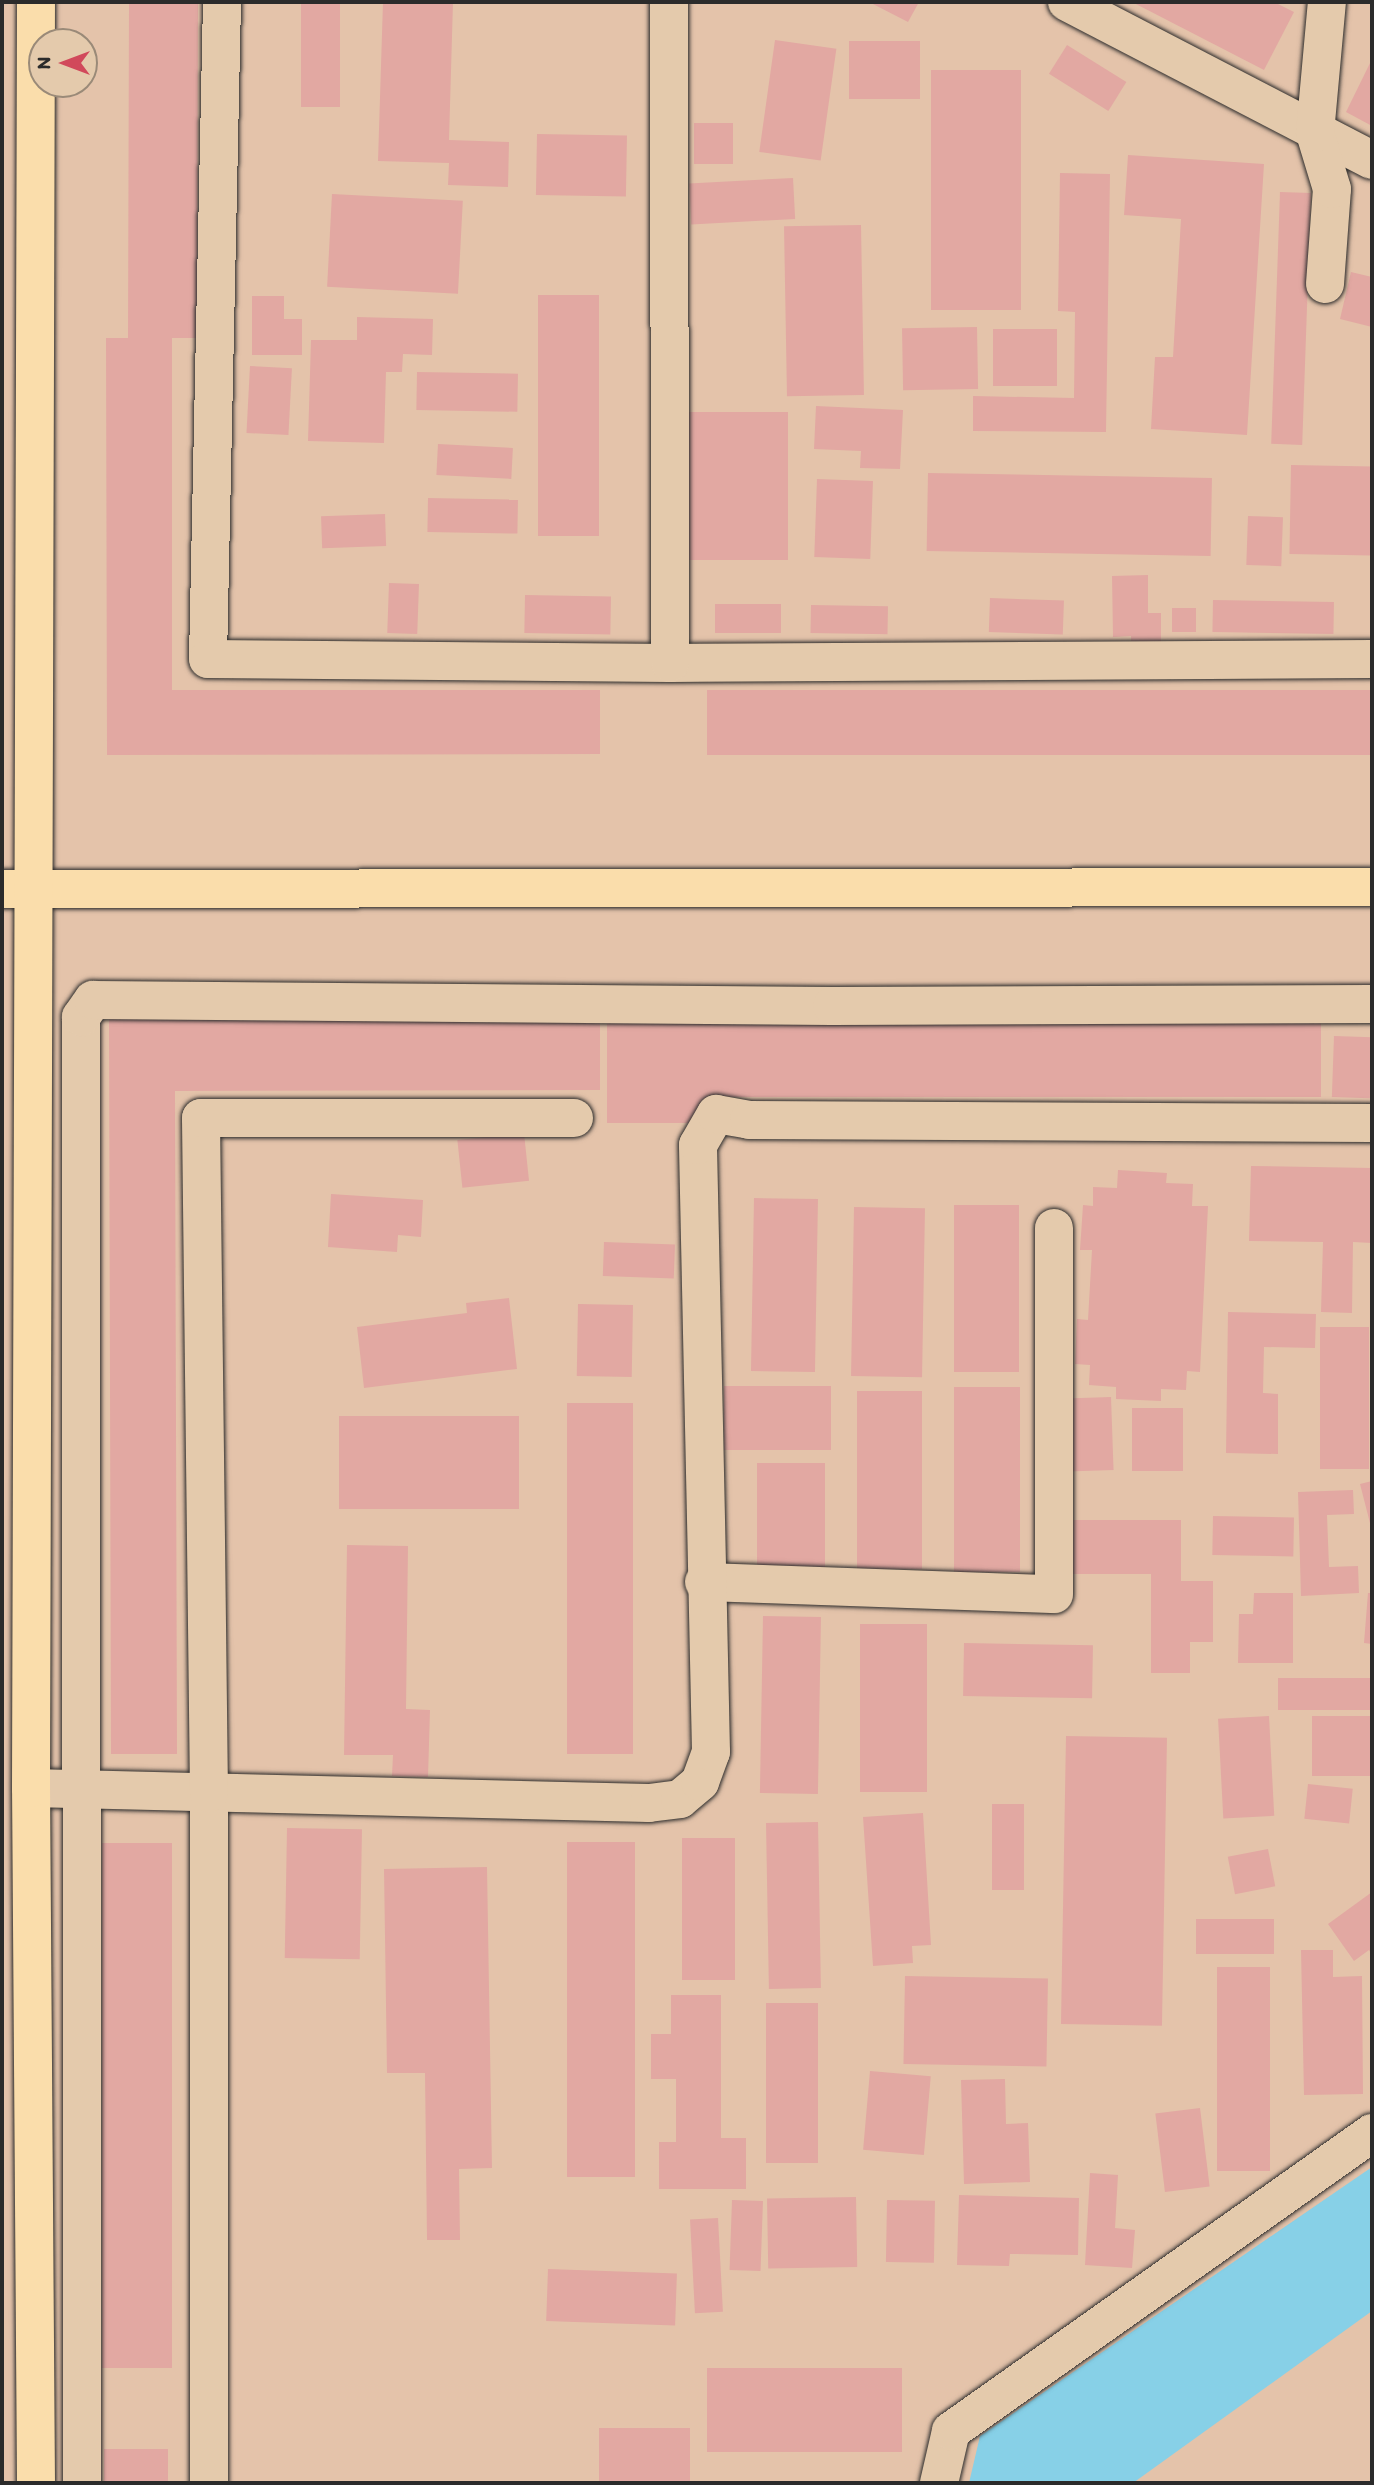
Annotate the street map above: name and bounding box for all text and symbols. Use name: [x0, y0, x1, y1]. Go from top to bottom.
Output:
north arrow: [28, 28, 98, 98]
text: N: [32, 57, 55, 69]

